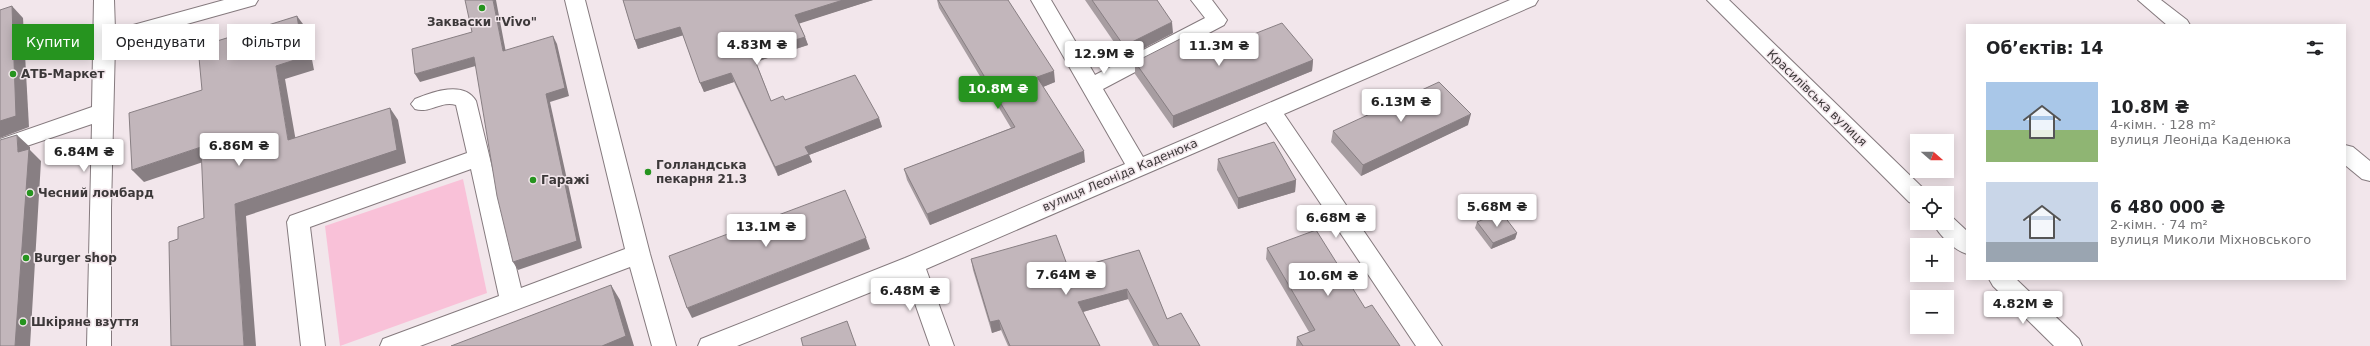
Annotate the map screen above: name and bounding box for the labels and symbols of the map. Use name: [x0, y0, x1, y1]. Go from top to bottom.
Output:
marker: Закваски "Vivo": [477, 3, 487, 13]
place label: Закваски "Vivo": [427, 15, 537, 29]
pin: 4.83M ₴: [720, 32, 794, 66]
pin: 11.3M ₴: [1182, 33, 1256, 67]
pin: 12.9M ₴: [1067, 41, 1141, 75]
street label: Красилівська вулиця: [1764, 47, 1870, 149]
place label: АТБ-Маркет: [21, 67, 105, 81]
marker: АТБ-Маркет: [8, 69, 18, 79]
pin: 10.8M ₴: [961, 76, 1035, 110]
pin: 6.13M ₴: [1364, 89, 1438, 123]
pin: 6.86M ₴: [202, 133, 276, 167]
north arrow: [1910, 134, 1954, 178]
street label: вулиця Леоніда Каденюка: [1040, 136, 1200, 214]
pin: 6.84M ₴: [47, 139, 121, 173]
place label: Голландська пекарня 21.3: [656, 158, 747, 186]
marker: Голландська пекарня 21.3: [643, 167, 653, 177]
place label: Гаражі: [541, 173, 590, 187]
marker: Гаражі: [528, 175, 538, 185]
place label: Чесний ломбард: [38, 186, 154, 200]
marker: Чесний ломбард: [25, 188, 35, 198]
pin: 5.68M ₴: [1460, 194, 1534, 228]
pin: 6.68M ₴: [1299, 205, 1373, 239]
pin: 13.1M ₴: [729, 214, 803, 248]
place label: Burger shop: [34, 251, 117, 265]
marker: Burger shop: [21, 253, 31, 263]
pin: 7.64M ₴: [1029, 262, 1103, 296]
pin: 10.6M ₴: [1291, 263, 1365, 297]
pin: 6.48M ₴: [873, 278, 947, 312]
pin: 4.82M ₴: [1986, 291, 2060, 325]
place label: Шкіряне взуття: [31, 315, 139, 329]
marker: Шкіряне взуття: [18, 317, 28, 327]

